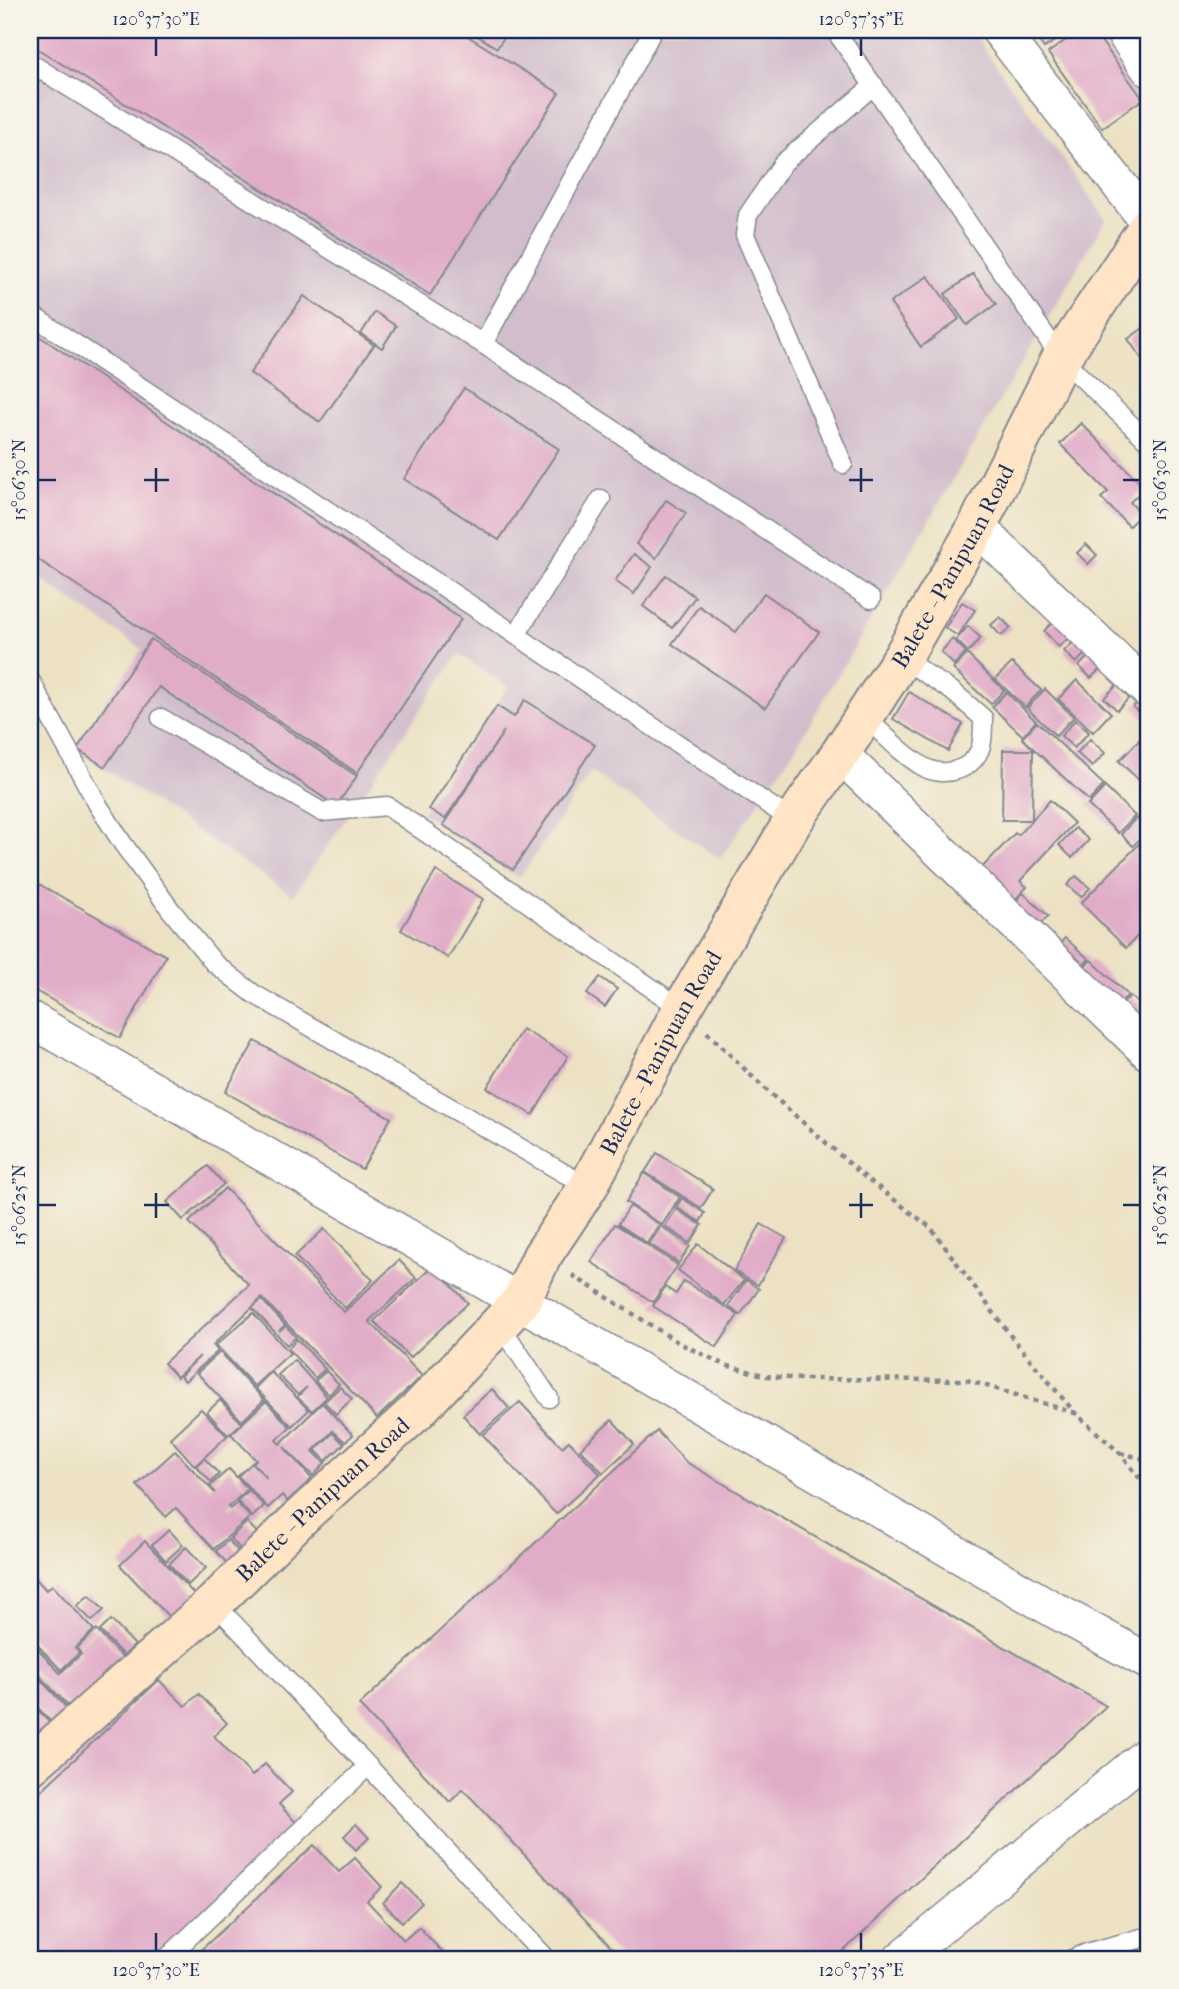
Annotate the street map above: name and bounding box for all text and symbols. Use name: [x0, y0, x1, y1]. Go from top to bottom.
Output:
text: 120°37'30"E: [112, 9, 200, 30]
text: 120°37'35"E: [818, 9, 904, 30]
text: 15°06'30"N: [9, 439, 30, 521]
text: 15°06'30"N: [1150, 439, 1171, 521]
street label: Balete - Panipuan Road: [886, 459, 1020, 673]
street label: Balete - Panipuan Road: [594, 945, 727, 1159]
text: 15°06'25"N: [9, 1164, 30, 1246]
text: 15°06'25"N: [1150, 1164, 1171, 1246]
street label: Balete - Panipuan Road: [230, 1411, 415, 1587]
text: 120°37'30"E: [112, 1960, 200, 1981]
text: 120°37'35"E: [818, 1960, 904, 1981]

